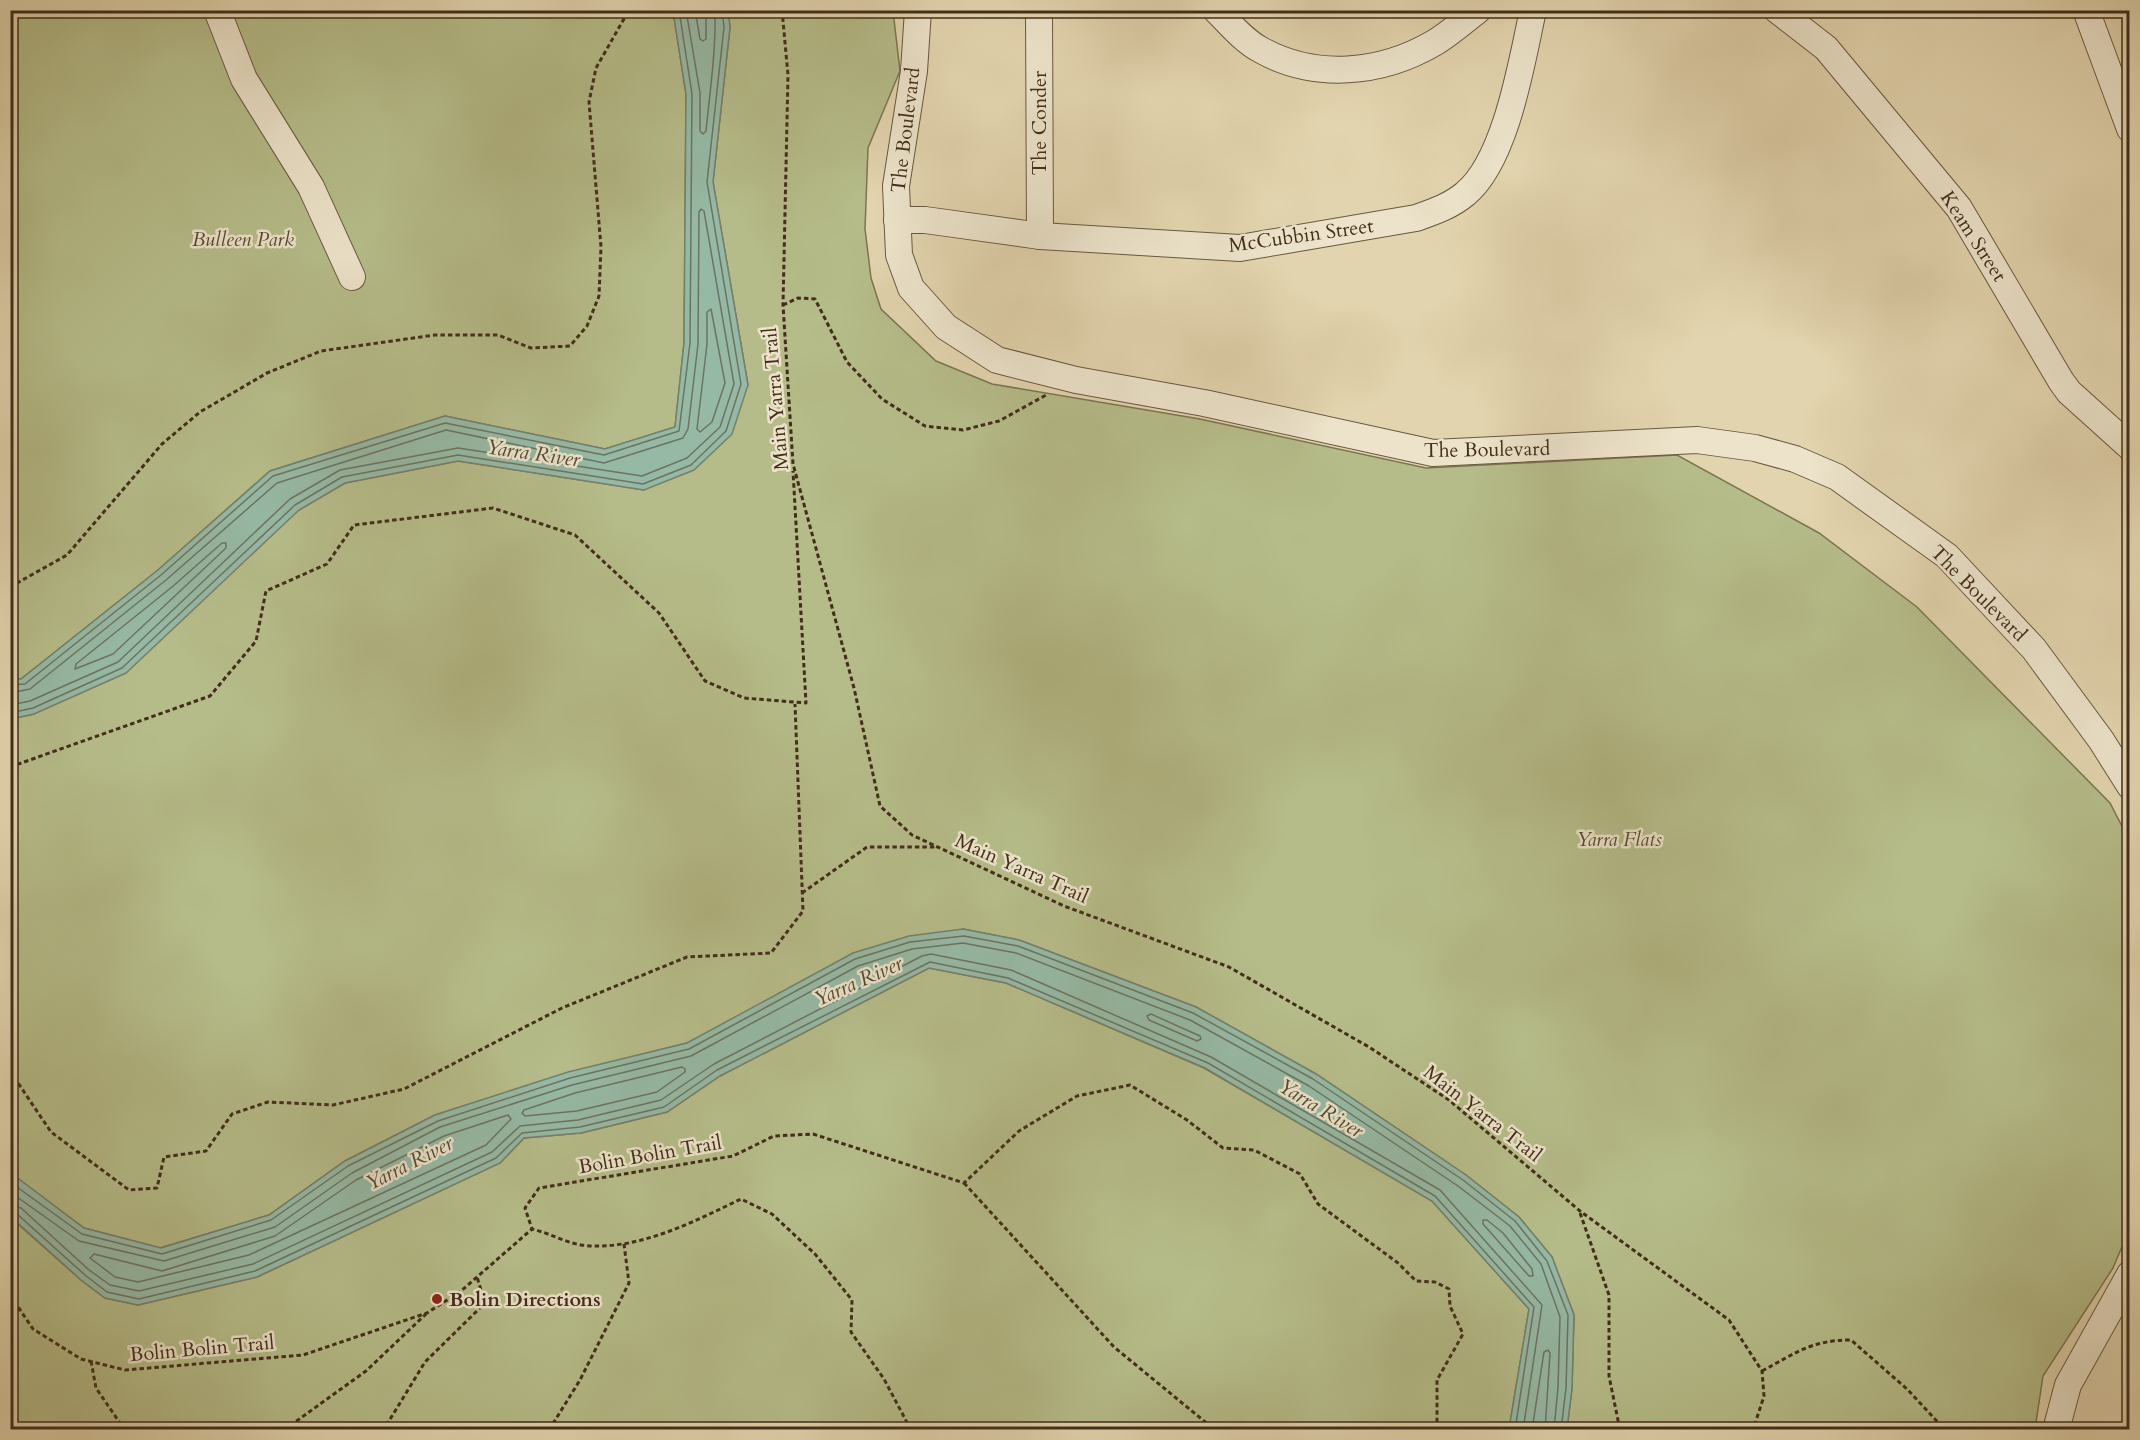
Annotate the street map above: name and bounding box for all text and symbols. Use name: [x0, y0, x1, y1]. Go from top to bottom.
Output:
street label: The Boulevard: [884, 65, 927, 194]
street label: The Conder: [1026, 70, 1053, 175]
street label: Keam Street: [1934, 186, 2013, 287]
street label: McCubbin Street: [1227, 212, 1376, 259]
park label: Bulleen Park: [192, 226, 294, 253]
street label: Main Yarra Trail: [756, 326, 795, 472]
water label: Yarra River: [484, 433, 583, 475]
street label: The Boulevard: [1424, 435, 1551, 464]
street label: The Boulevard: [1924, 539, 2033, 648]
park label: Yarra Flats: [1576, 826, 1662, 853]
street label: Main Yarra Trail: [951, 827, 1093, 910]
water label: Yarra River: [809, 949, 908, 1014]
street label: Main Yarra Trail: [1418, 1059, 1547, 1168]
water label: Yarra River: [1273, 1072, 1370, 1146]
water label: Yarra River: [360, 1129, 459, 1198]
street label: Bolin Bolin Trail: [576, 1129, 724, 1180]
place label: Bolin Directions: [449, 1286, 601, 1313]
marker: Bolin Directions: [430, 1292, 444, 1306]
street label: Bolin Bolin Trail: [129, 1329, 275, 1368]

